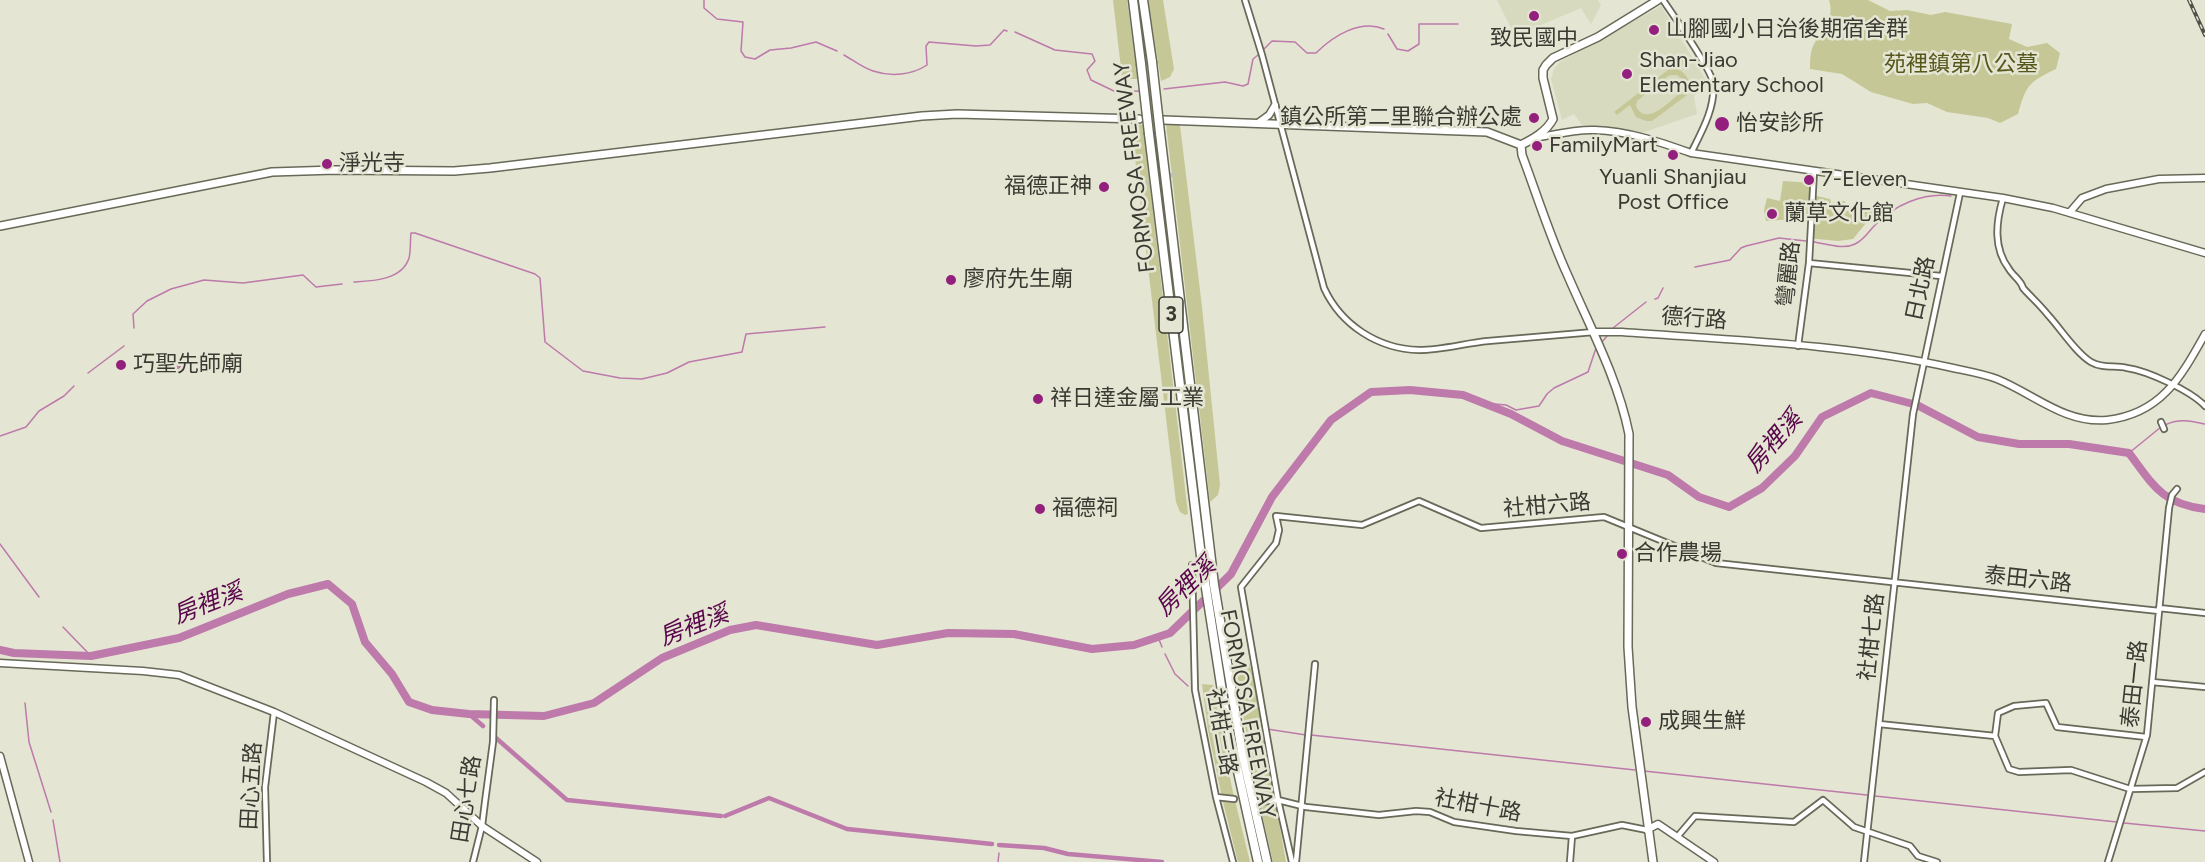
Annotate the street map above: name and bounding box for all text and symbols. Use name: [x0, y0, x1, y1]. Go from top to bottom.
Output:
marker: 致民國中: [1527, 9, 1541, 23]
place label: 山腳國小日治後期宿舍群: [1666, 17, 1908, 43]
marker: 山腳國小日治後期宿舍群: [1647, 23, 1661, 37]
place label: 致民國中: [1490, 26, 1578, 52]
place label: Shan-Jiao Elementary School: [1639, 48, 1824, 100]
park label: 苑裡鎮第八公墓: [1884, 52, 2038, 78]
street label: FORMOSA FREEWAY: [1109, 60, 1161, 274]
marker: Shan-Jiao Elementary School: [1620, 67, 1634, 81]
place label: 鎮公所第二里聯合辦公處: [1280, 105, 1522, 131]
marker: 鎮公所第二里聯合辦公處: [1527, 111, 1541, 125]
place label: 怡安診所: [1736, 111, 1824, 137]
marker: 怡安診所: [1713, 115, 1731, 133]
place label: FamilyMart: [1549, 133, 1658, 159]
marker: FamilyMart: [1530, 139, 1544, 153]
marker: Yuanli Shanjiau Post Office: [1666, 148, 1680, 162]
place label: 淨光寺: [339, 151, 405, 177]
marker: 淨光寺: [320, 157, 334, 171]
place label: Yuanli Shanjiau Post Office: [1599, 165, 1747, 216]
place label: 7-Eleven: [1821, 167, 1907, 193]
marker: 7-Eleven: [1802, 173, 1816, 187]
place label: 福德正神: [1004, 174, 1092, 200]
marker: 福德正神: [1097, 180, 1111, 194]
place label: 蘭草文化館: [1784, 201, 1894, 227]
marker: 蘭草文化館: [1765, 207, 1779, 221]
street label: 彎麗路: [1772, 240, 1806, 308]
street label: 日北路: [1901, 254, 1941, 324]
place label: 廖府先生廟: [963, 267, 1073, 293]
marker: 廖府先生廟: [944, 273, 958, 287]
road number: 3: [1159, 297, 1183, 333]
street label: 德行路: [1660, 304, 1728, 334]
place label: 巧聖先師廟: [133, 352, 243, 378]
marker: 巧聖先師廟: [114, 358, 128, 372]
place label: 祥日達金屬工業: [1050, 386, 1204, 412]
marker: 祥日達金屬工業: [1031, 392, 1045, 406]
water label: 房裡溪: [1740, 405, 1808, 479]
street label: 社柑六路: [1502, 489, 1592, 523]
place label: 福德祠: [1052, 496, 1118, 522]
marker: 福德祠: [1033, 502, 1047, 516]
place label: 合作農場: [1634, 541, 1722, 567]
marker: 合作農場: [1615, 547, 1629, 561]
water label: 房裡溪: [1150, 552, 1222, 622]
street label: 泰田六路: [1983, 562, 2073, 598]
water label: 房裡溪: [169, 578, 247, 630]
street label: 社柑七路: [1854, 592, 1890, 682]
water label: 房裡溪: [655, 600, 733, 652]
street label: FORMOSA FREEWAY: [1214, 607, 1280, 821]
street label: 泰田一路: [2117, 639, 2153, 729]
street label: 社柑三路: [1200, 686, 1242, 778]
place label: 成興生鮮: [1658, 709, 1746, 735]
marker: 成興生鮮: [1639, 715, 1653, 729]
street label: 田心五路: [237, 741, 267, 831]
street label: 田心七路: [447, 753, 487, 845]
street label: 社柑十路: [1432, 785, 1524, 827]

